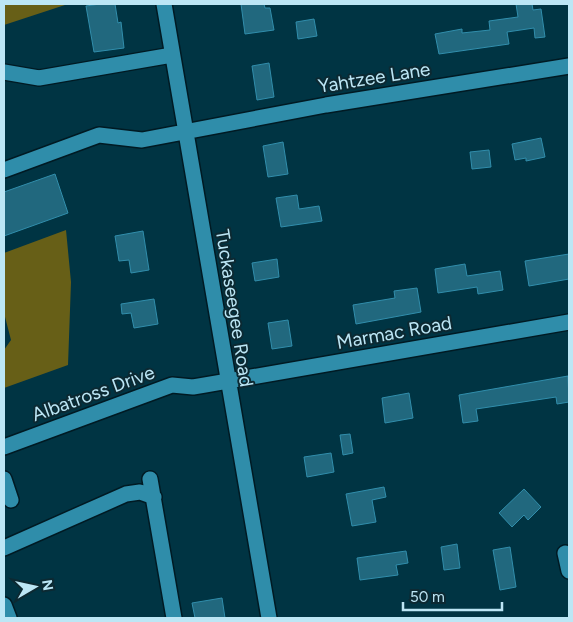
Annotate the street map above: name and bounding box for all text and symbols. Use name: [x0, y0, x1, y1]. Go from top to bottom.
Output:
street label: Yahtzee Lane: [316, 57, 432, 98]
street label: Tuckaseegee Road: [211, 228, 258, 388]
street label: Marmac Road: [335, 311, 454, 354]
street label: Albatross Drive: [29, 361, 158, 426]
north arrow: [10, 562, 60, 612]
text: N: [38, 578, 57, 592]
scale bar: [403, 580, 502, 612]
text: 50 m: [410, 588, 445, 606]

